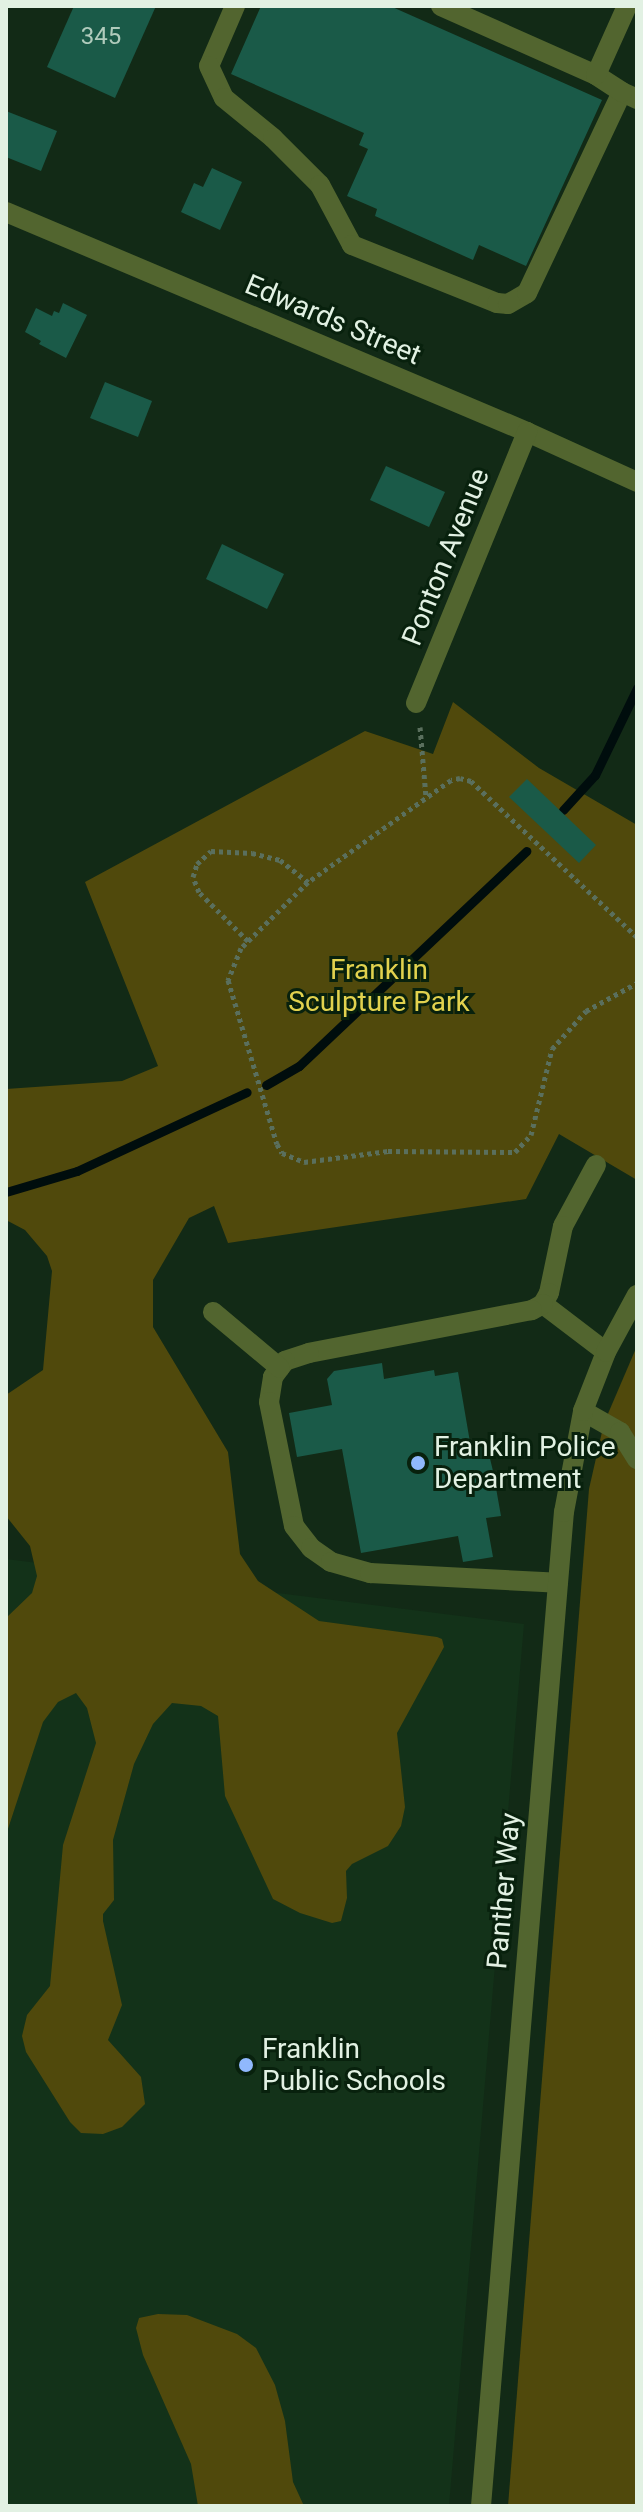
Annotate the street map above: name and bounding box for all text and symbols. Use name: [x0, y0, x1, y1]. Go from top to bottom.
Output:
house number: 345: [81, 23, 121, 51]
street label: Edwards Street: [240, 268, 426, 372]
street label: Ponton Avenue: [395, 464, 497, 650]
park label: Franklin Sculpture Park: [288, 953, 470, 1019]
place label: Franklin Police Department: [434, 1430, 616, 1496]
marker: Franklin Police Department: [409, 1454, 427, 1472]
street label: Panther Way: [480, 1811, 528, 1971]
place label: Franklin Public Schools: [262, 2032, 446, 2098]
marker: Franklin Public Schools: [237, 2056, 255, 2074]

